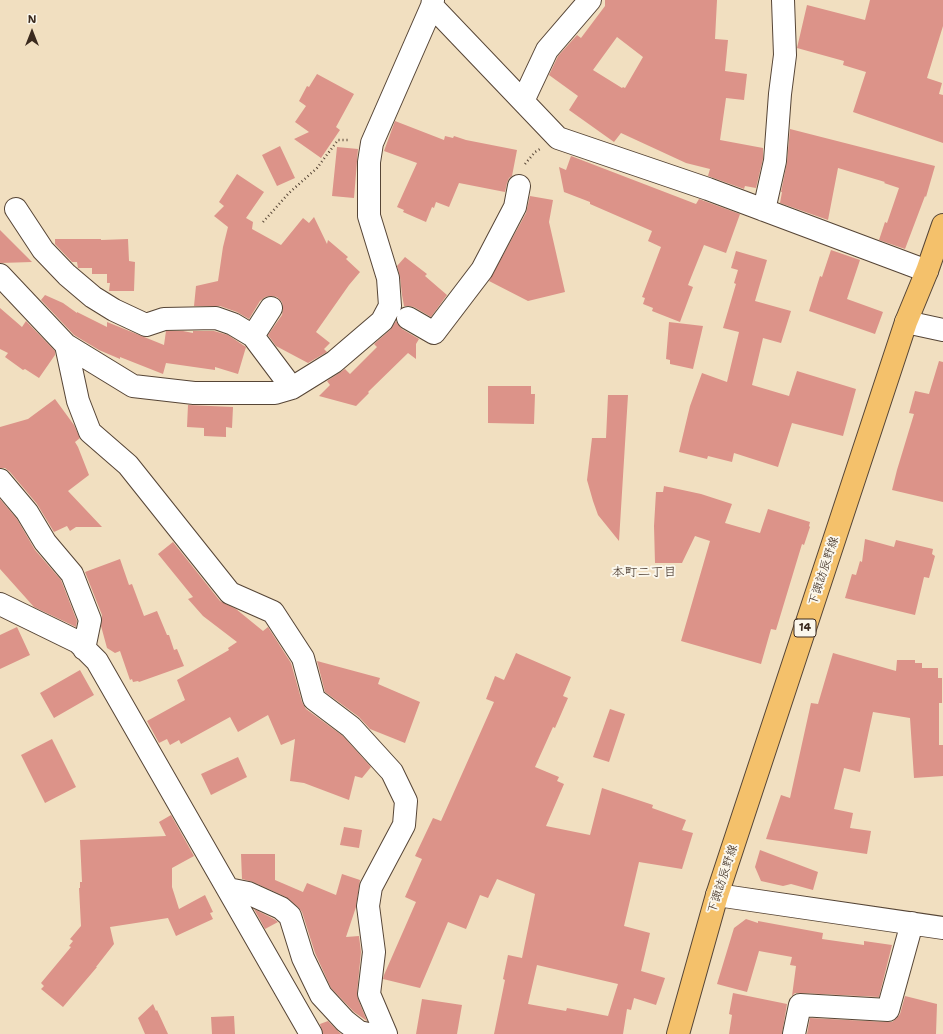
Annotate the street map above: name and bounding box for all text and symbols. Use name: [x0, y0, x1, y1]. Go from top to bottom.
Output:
north arrow: [12, 12, 52, 52]
text: N: [28, 12, 36, 27]
street label: 下諏訪辰野線: [806, 535, 842, 607]
district label: 本町二丁目: [612, 565, 676, 581]
road number: 14: [794, 619, 816, 637]
street label: 下諏訪辰野線: [705, 843, 741, 915]

